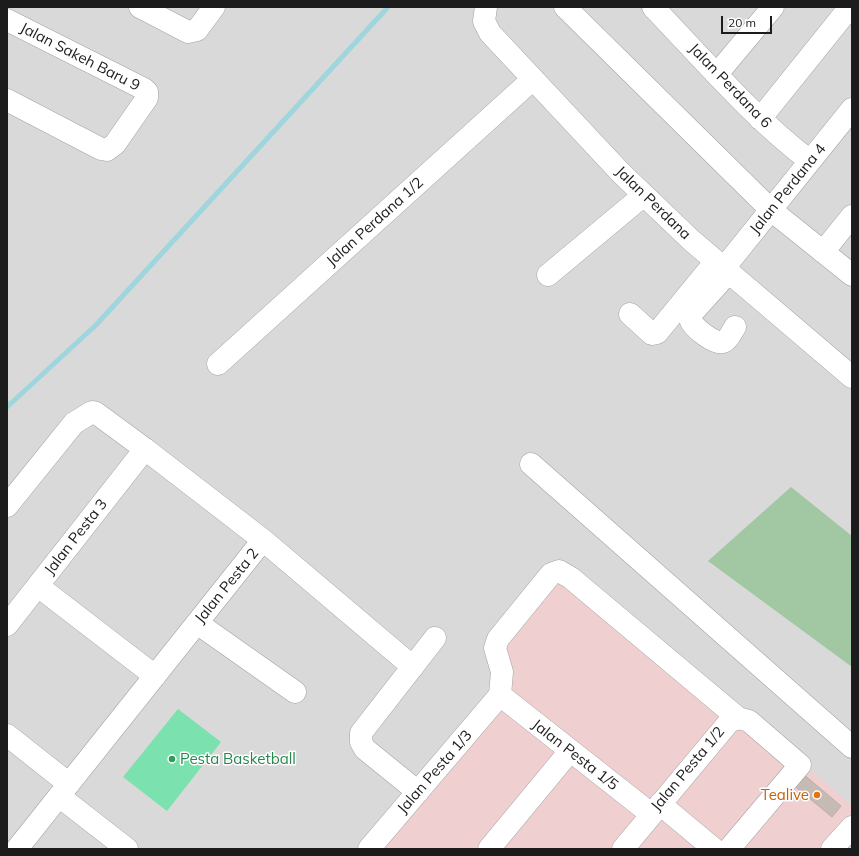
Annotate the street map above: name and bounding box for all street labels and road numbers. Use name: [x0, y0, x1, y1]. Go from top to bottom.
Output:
street label: Jalan Sakeh Baru 9: [17, 19, 143, 95]
street label: Jalan Perdana 6: [685, 40, 775, 132]
street label: Jalan Perdana 4: [746, 140, 830, 238]
street label: Jalan Perdana: [612, 163, 694, 243]
street label: Jalan Perdana 1/2: [323, 174, 427, 270]
street label: Jalan Pesta 3: [41, 495, 111, 579]
street label: Jalan Pesta 2: [191, 545, 263, 627]
street label: Jalan Pesta 1/5: [528, 716, 622, 794]
street label: Jalan Pesta 1/2: [647, 723, 729, 815]
street label: Jalan Pesta 1/3: [394, 727, 476, 817]

